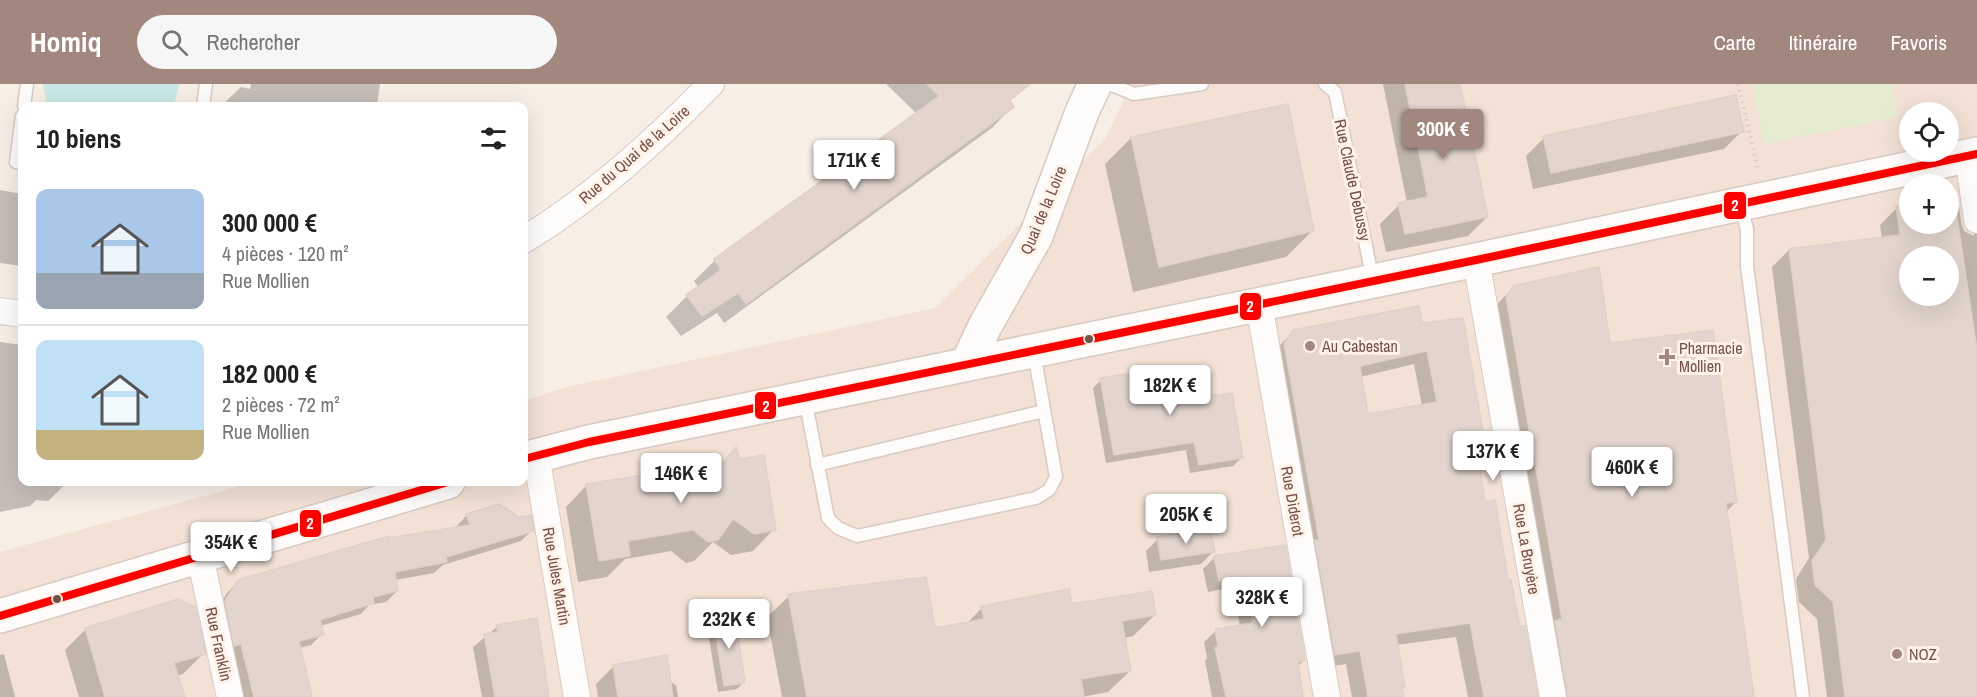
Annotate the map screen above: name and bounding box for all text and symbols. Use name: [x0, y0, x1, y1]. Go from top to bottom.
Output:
search box: [137, 15, 557, 69]
text: Homiq: [30, 23, 101, 61]
icon: search: [158, 26, 191, 59]
text: Rechercher: [206, 27, 300, 57]
text: Carte: [1713, 28, 1756, 57]
text: Itinéraire: [1789, 28, 1857, 57]
text: Favoris: [1890, 28, 1947, 57]
street label: Rue du Quai de la Loire: [574, 100, 694, 208]
map controls: [1899, 102, 1959, 306]
button: locate: [1899, 102, 1959, 162]
pin: 300K €: [1394, 109, 1492, 160]
text: 300K €: [1417, 115, 1469, 142]
street label: Rue Claude Debussy: [1329, 117, 1377, 243]
text: 10 biens: [36, 121, 121, 156]
icon: filters: [477, 122, 510, 155]
pin: 171K €: [805, 140, 903, 191]
text: 171K €: [828, 146, 880, 173]
street label: Quai de la Loire: [1014, 162, 1072, 258]
button: +: [1899, 174, 1959, 234]
line badge: 2: [1723, 191, 1747, 220]
text: 2: [1731, 194, 1739, 216]
text: 300 000 €: [222, 205, 317, 240]
icon: home: [84, 213, 156, 285]
text: 4 pièces · 120 m²: [222, 240, 349, 267]
button: −: [1899, 246, 1959, 306]
text: Rue Mollien: [222, 267, 310, 294]
line badge: 2: [1239, 292, 1262, 321]
text: 2: [1246, 295, 1254, 317]
unlabelled marker: [1083, 333, 1095, 345]
place label: Au Cabestan: [1321, 335, 1398, 357]
place label: Pharmacie Mollien: [1679, 337, 1742, 377]
marker: Au Cabestan: [1303, 339, 1317, 353]
marker: Pharmacie Mollien: [1660, 350, 1674, 364]
text: 182 000 €: [222, 356, 317, 391]
icon: home: [84, 364, 156, 436]
pin: 182K €: [1121, 365, 1219, 416]
text: 182K €: [1144, 371, 1196, 398]
text: 2 pièces · 72 m²: [222, 391, 340, 418]
line badge: 2: [754, 391, 777, 420]
text: 2: [762, 395, 770, 417]
text: Rue Mollien: [222, 418, 310, 445]
pin: 137K €: [1444, 431, 1542, 482]
text: 137K €: [1467, 437, 1519, 464]
pin: 460K €: [1583, 447, 1681, 498]
pin: 146K €: [632, 453, 730, 504]
text: 460K €: [1606, 453, 1658, 480]
text: 146K €: [655, 459, 707, 486]
street label: Rue Diderot: [1276, 464, 1310, 538]
pin: 205K €: [1137, 494, 1235, 545]
text: 205K €: [1160, 500, 1212, 527]
street label: Rue La Bruyère: [1508, 502, 1546, 596]
line badge: 2: [299, 509, 322, 538]
text: 2: [306, 512, 314, 534]
pin: 354K €: [182, 522, 280, 573]
street label: Rue Jules Martin: [538, 525, 576, 627]
text: 354K €: [205, 528, 257, 555]
pin: 328K €: [1213, 577, 1311, 628]
text: 328K €: [1236, 583, 1288, 610]
unlabelled marker: [51, 593, 63, 605]
pin: 232K €: [680, 599, 778, 650]
street label: Rue Franklin: [200, 605, 238, 683]
text: 232K €: [703, 605, 755, 632]
place label: NOZ: [1909, 643, 1937, 665]
marker: NOZ: [1890, 647, 1904, 661]

